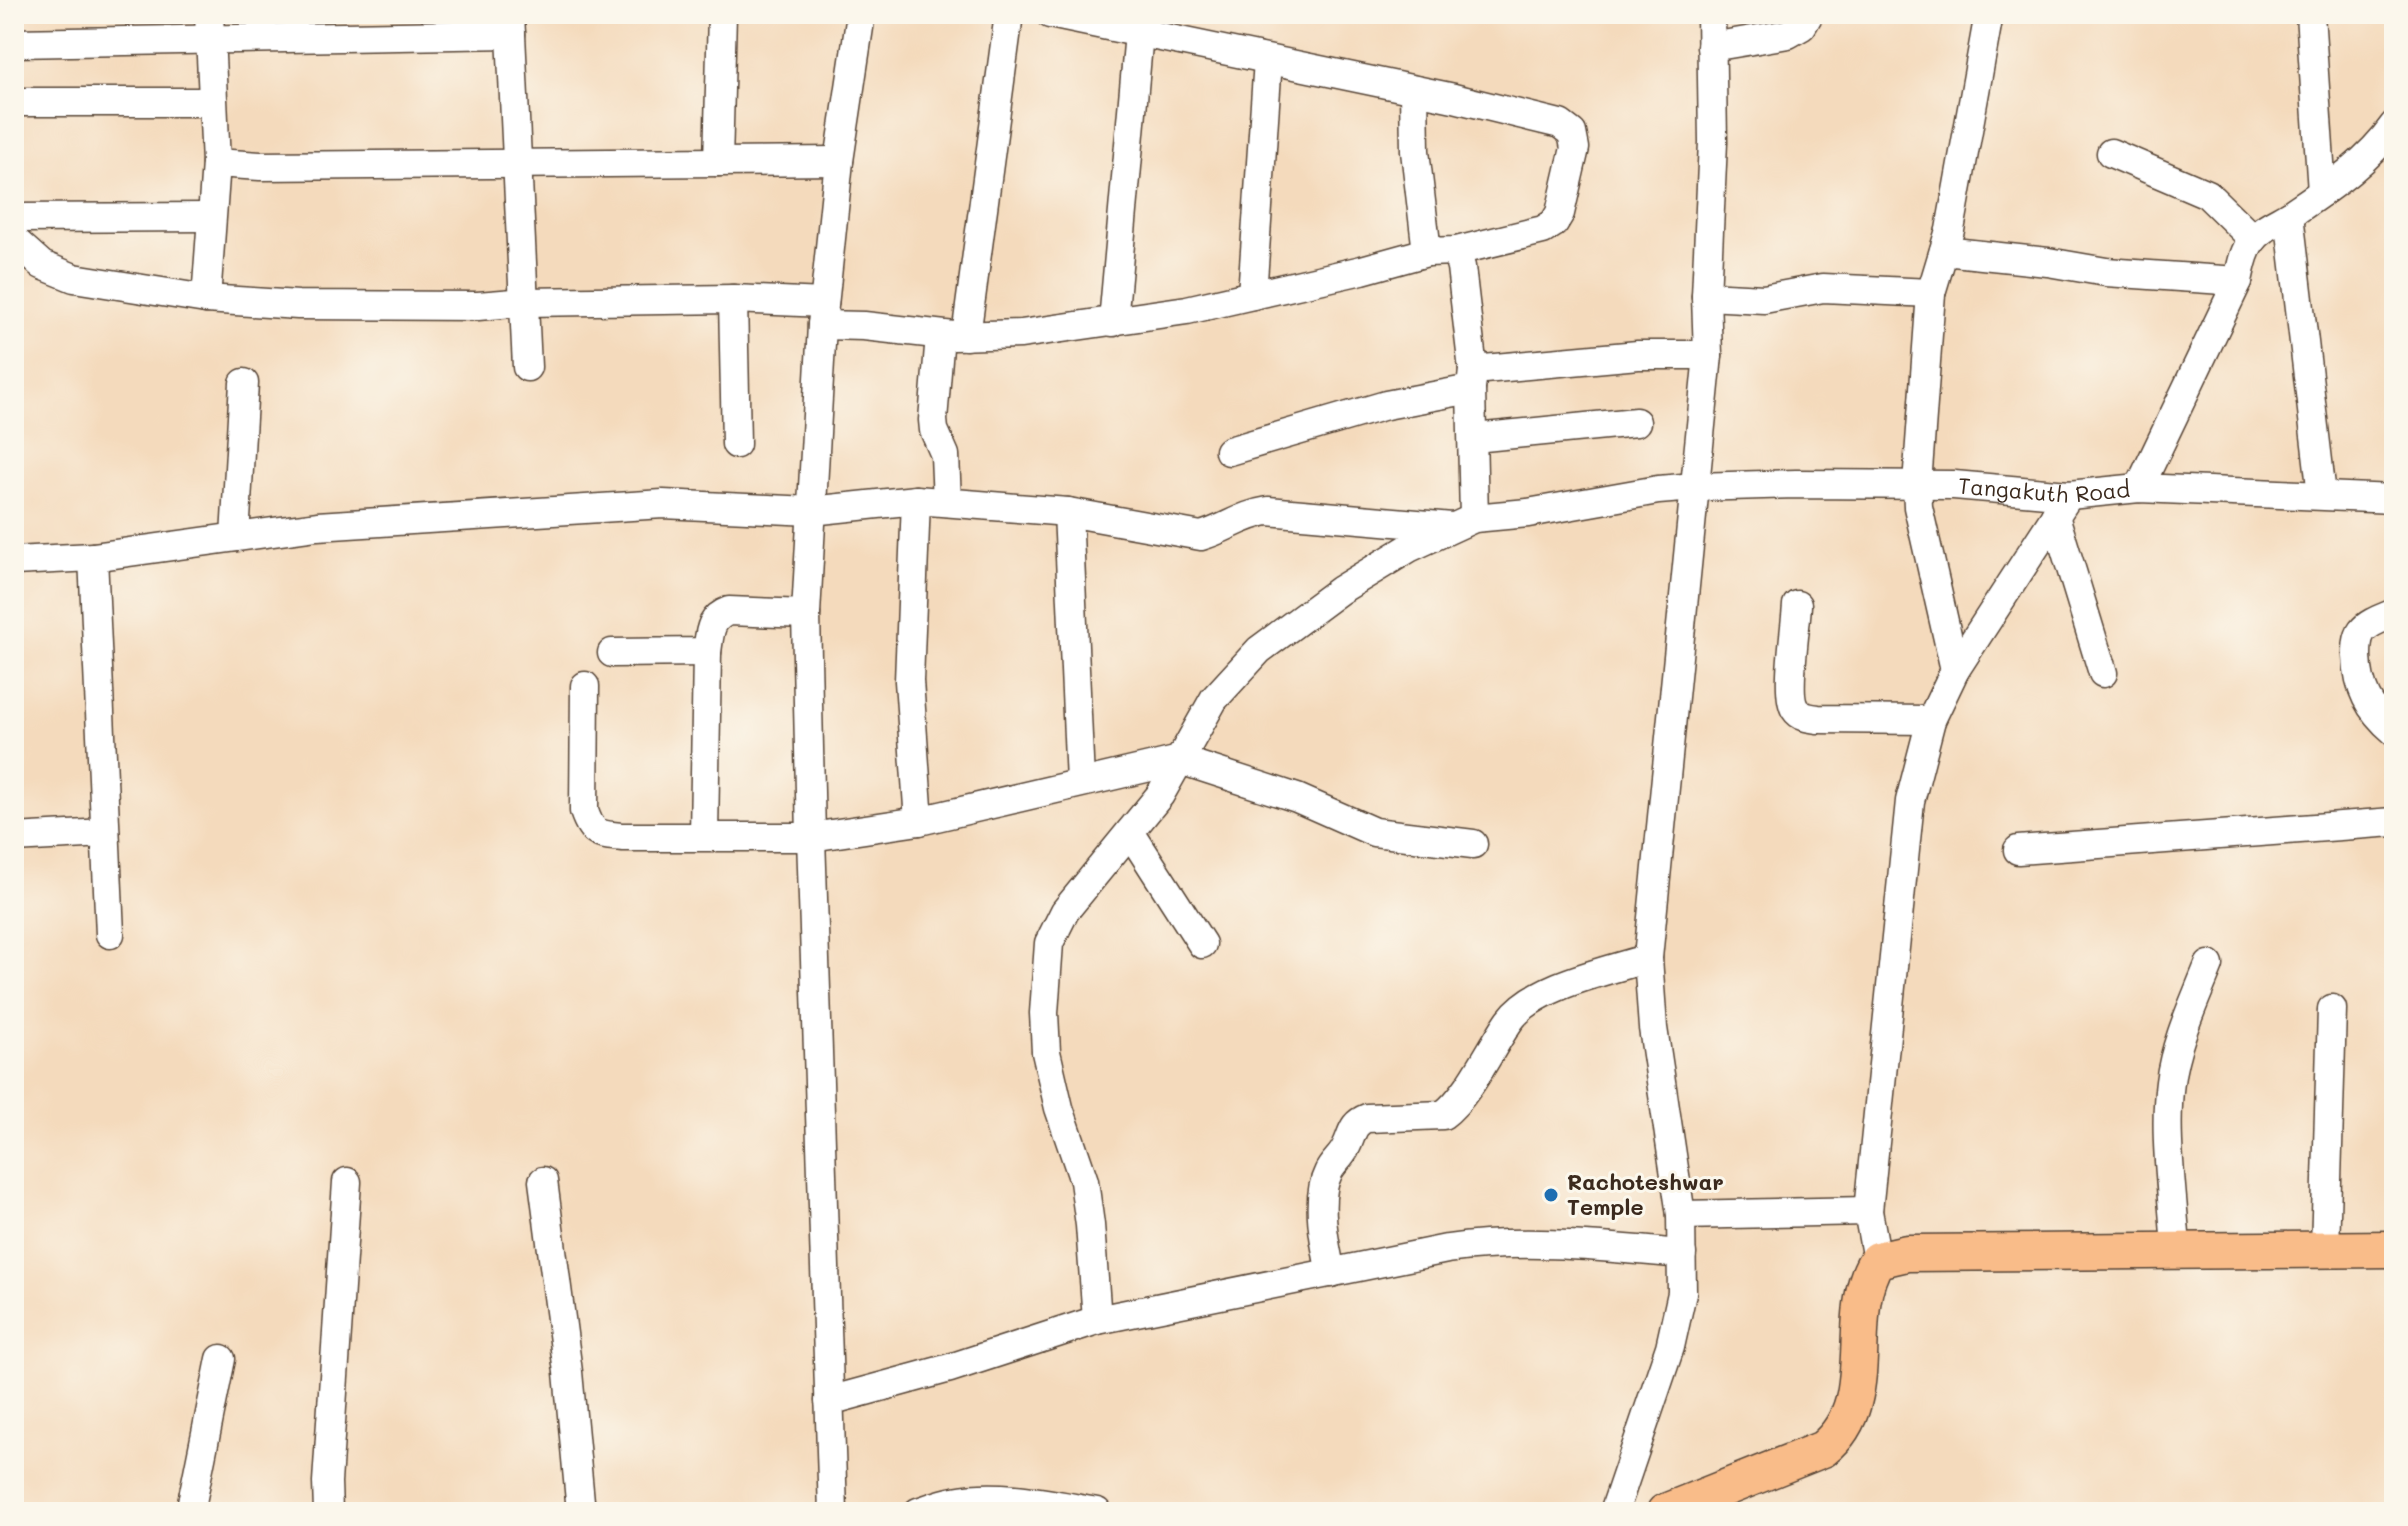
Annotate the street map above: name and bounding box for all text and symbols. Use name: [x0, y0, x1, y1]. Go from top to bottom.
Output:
street label: Tangakuth Road: [1957, 470, 2131, 509]
place label: Rachoteshwar Temple: [1567, 1167, 1724, 1221]
marker: Rachoteshwar Temple: [1542, 1186, 1560, 1204]

